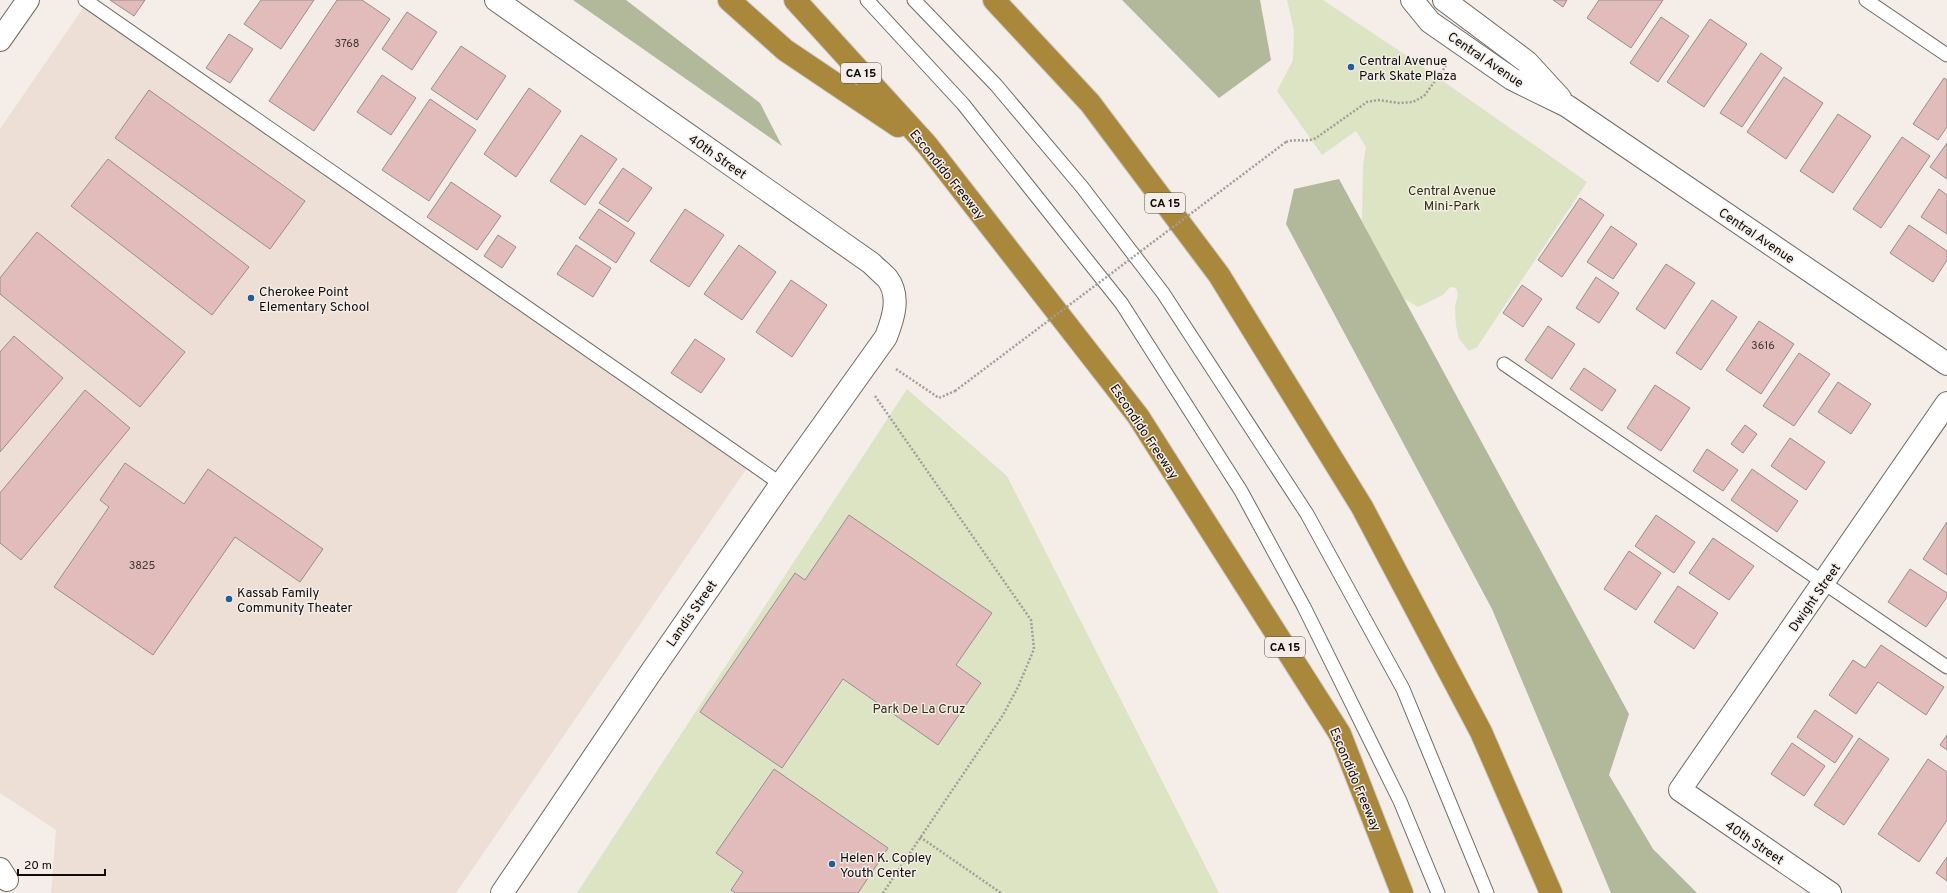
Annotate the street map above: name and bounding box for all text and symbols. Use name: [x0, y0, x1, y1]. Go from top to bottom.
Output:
street label: Central Avenue: [1444, 29, 1526, 92]
house number: 3768: [335, 37, 360, 51]
place label: Central Avenue Park Skate Plaza: [1359, 54, 1457, 85]
marker: Central Avenue Park Skate Plaza: [1346, 62, 1356, 72]
road number: CA 15: [841, 63, 881, 83]
street label: Escondido Freeway: [905, 127, 988, 224]
street label: 40th Street: [685, 132, 749, 184]
park label: Central Avenue Mini-Park: [1408, 184, 1496, 215]
road number: CA 15: [1145, 193, 1185, 213]
street label: Central Avenue: [1715, 205, 1797, 268]
place label: Cherokee Point Elementary School: [259, 285, 369, 316]
marker: Cherokee Point Elementary School: [246, 293, 256, 303]
house number: 3616: [1751, 339, 1775, 353]
street label: Escondido Freeway: [1106, 382, 1181, 483]
house number: 3825: [129, 559, 156, 573]
street label: Dwight Street: [1786, 561, 1845, 635]
street label: Landis Street: [664, 578, 721, 650]
place label: Kassab Family Community Theater: [237, 586, 353, 617]
marker: Kassab Family Community Theater: [224, 594, 234, 604]
road number: CA 15: [1265, 637, 1305, 657]
park label: Park De La Cruz: [872, 702, 966, 718]
street label: Escondido Freeway: [1325, 726, 1383, 834]
street label: 40th Street: [1722, 818, 1786, 869]
scale bar: [18, 851, 105, 877]
place label: Helen K. Copley Youth Center: [840, 851, 932, 882]
text: 20 m: [24, 858, 52, 874]
marker: Helen K. Copley Youth Center: [827, 859, 837, 869]

